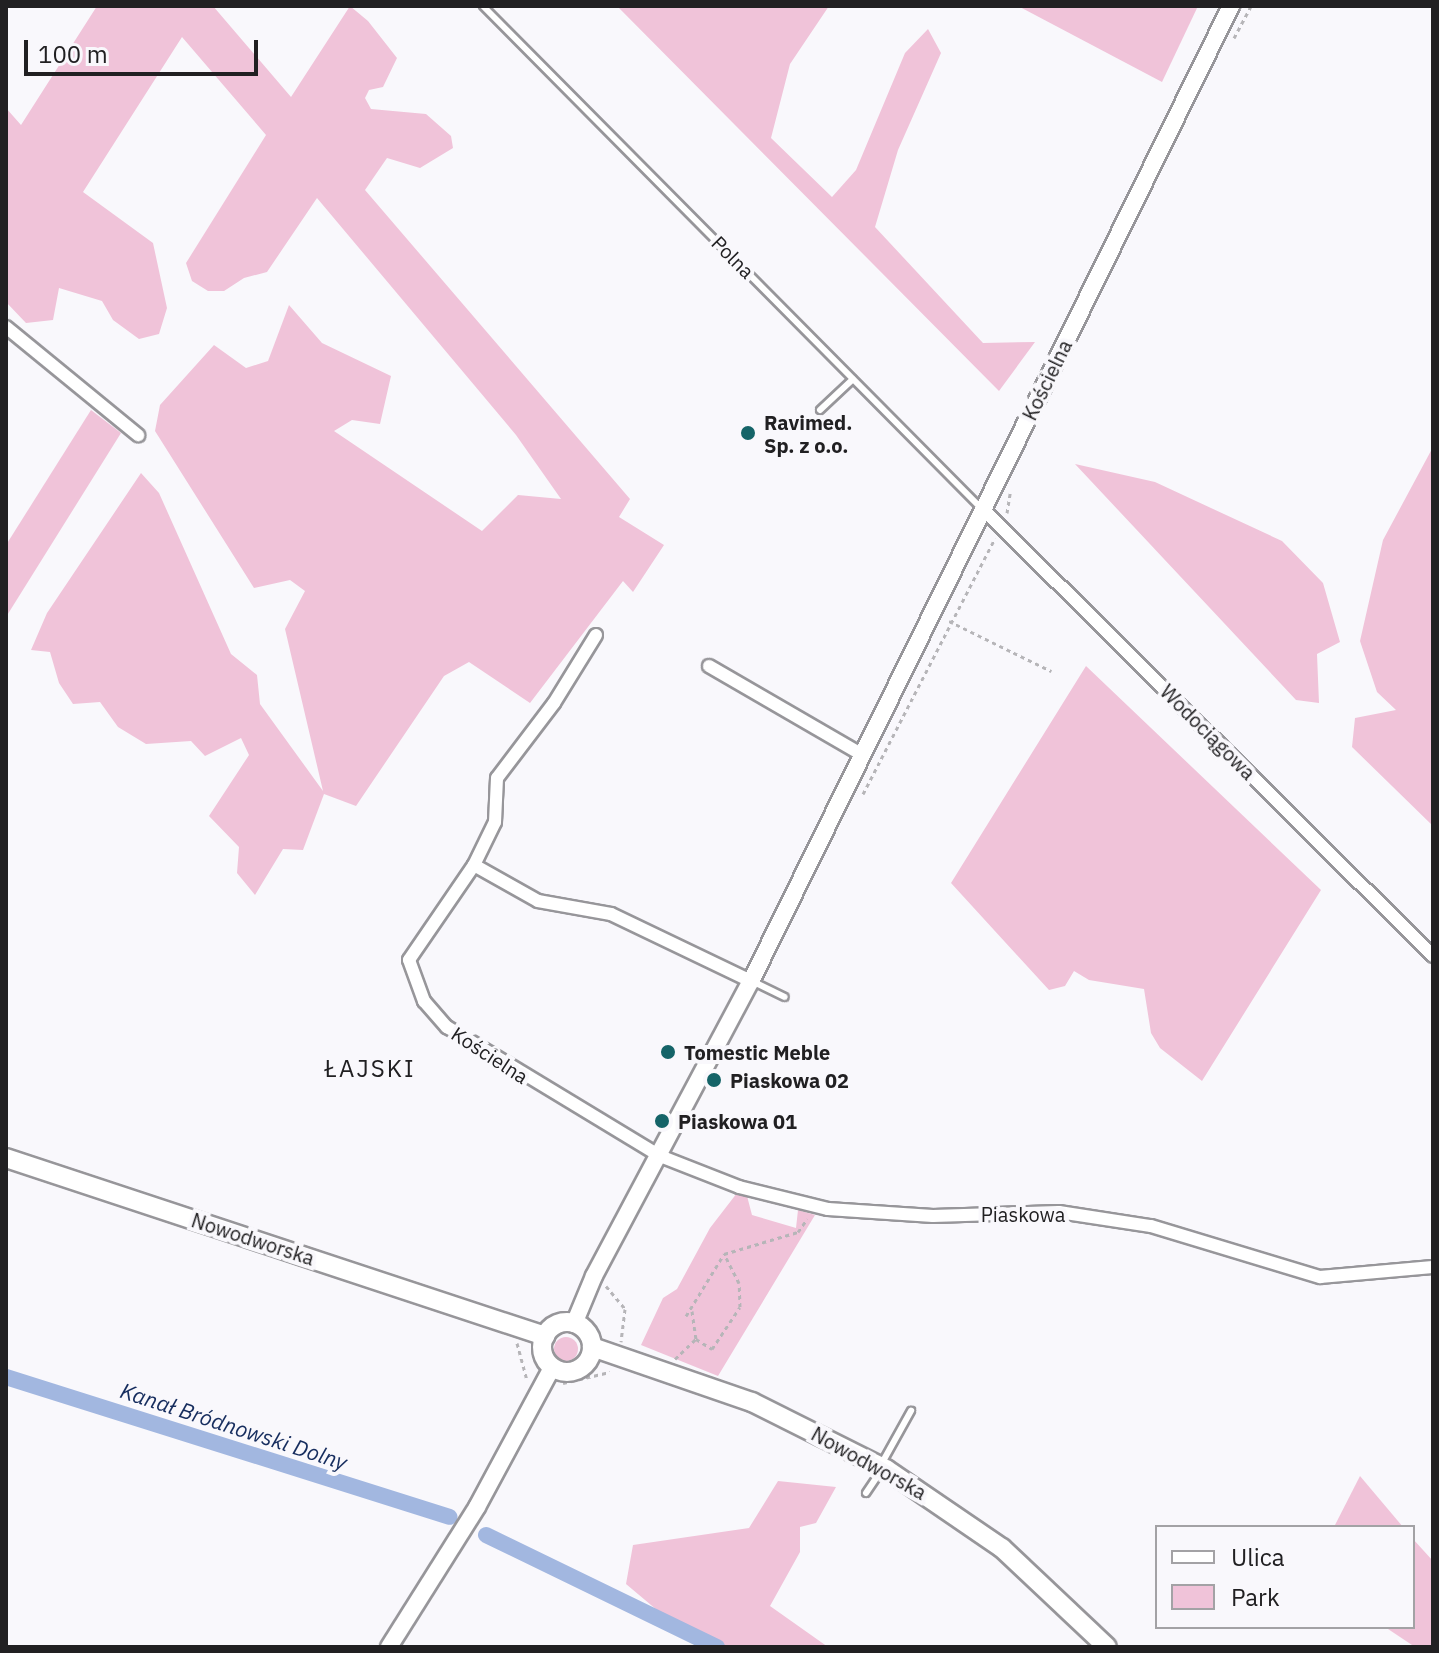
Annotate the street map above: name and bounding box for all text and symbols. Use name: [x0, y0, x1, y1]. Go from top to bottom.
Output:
scale bar: [28, 24, 262, 74]
text: 100 m: [38, 38, 108, 70]
street label: Polna: [707, 231, 759, 283]
street label: Kościelna: [1017, 336, 1077, 424]
place label: Ravimed. Sp. z o.o.: [764, 410, 852, 457]
marker: Ravimed. Sp. z o.o.: [739, 424, 757, 442]
street label: Wodociągowa: [1155, 679, 1261, 785]
street label: Kościelna: [447, 1021, 533, 1089]
place label: Tomestic Meble: [684, 1040, 830, 1064]
marker: Tomestic Meble: [659, 1043, 677, 1061]
district label: ŁAJSKI: [324, 1055, 416, 1083]
place label: Piaskowa 02: [730, 1068, 849, 1092]
marker: Piaskowa 02: [705, 1071, 723, 1089]
place label: Piaskowa 01: [678, 1109, 797, 1133]
marker: Piaskowa 01: [653, 1112, 671, 1130]
street label: Piaskowa: [981, 1202, 1065, 1226]
street label: Nowodworska: [188, 1208, 318, 1270]
water label: Kanał Bródnowski Dolny: [117, 1377, 351, 1475]
street label: Nowodworska: [807, 1421, 931, 1505]
legend: [1155, 1525, 1415, 1629]
text: Ulica: [1231, 1541, 1285, 1573]
text: Park: [1231, 1581, 1280, 1613]

